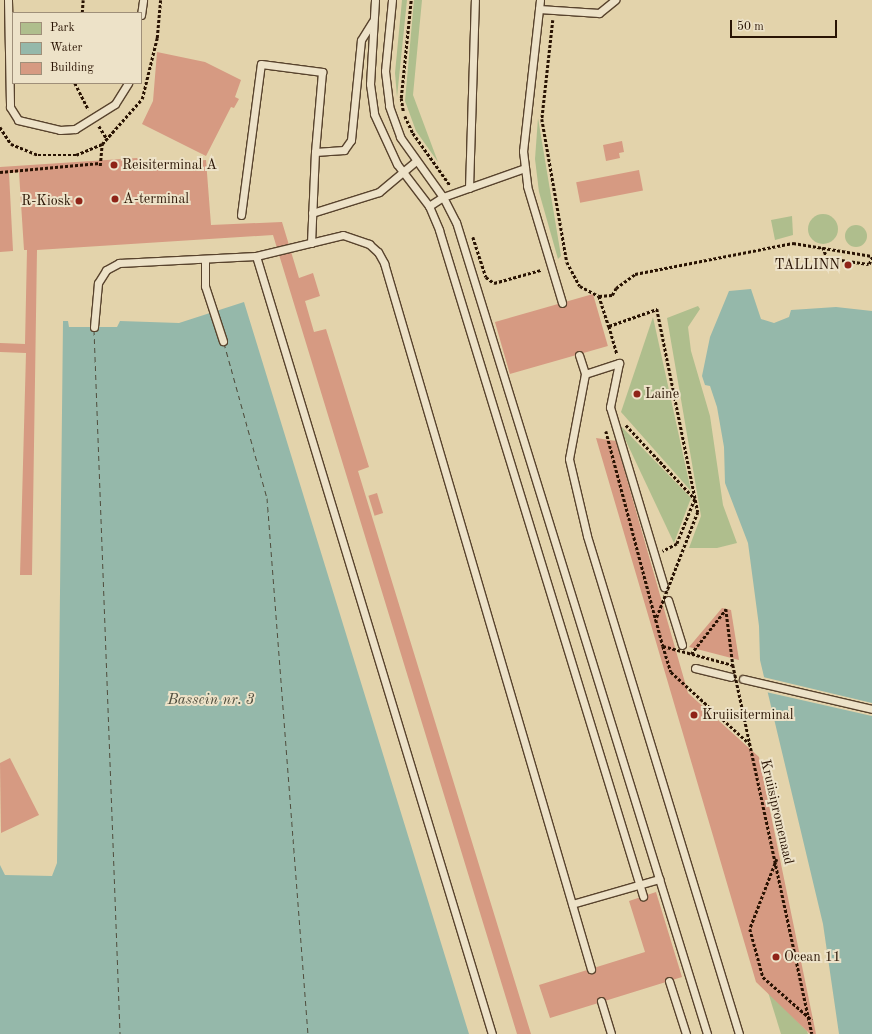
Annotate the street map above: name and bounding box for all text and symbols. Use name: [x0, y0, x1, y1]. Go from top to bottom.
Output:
legend: [12, 12, 142, 84]
scale bar: [732, 12, 839, 38]
text: 50 m: [737, 21, 764, 33]
text: Park: [50, 22, 75, 34]
text: Water: [50, 42, 82, 54]
text: Building: [50, 62, 94, 74]
place label: Reisiterminal A: [122, 157, 217, 173]
marker: Reisiterminal A: [109, 160, 119, 170]
place label: A-terminal: [123, 191, 189, 207]
place label: R-Kiosk: [21, 193, 71, 209]
marker: A-terminal: [110, 194, 120, 204]
marker: R-Kiosk: [74, 196, 84, 206]
place label: TALLINN: [775, 257, 840, 273]
marker: TALLINN: [843, 260, 853, 270]
place label: Laine: [645, 386, 679, 402]
marker: Laine: [632, 389, 642, 399]
water label: Bassein nr. 3: [167, 692, 255, 710]
place label: Kruiisiterminal: [702, 707, 793, 723]
marker: Kruiisiterminal: [689, 710, 699, 720]
street label: Kruiisipromenaad: [757, 758, 797, 866]
place label: Ocean 11: [784, 949, 841, 965]
marker: Ocean 11: [771, 952, 781, 962]

